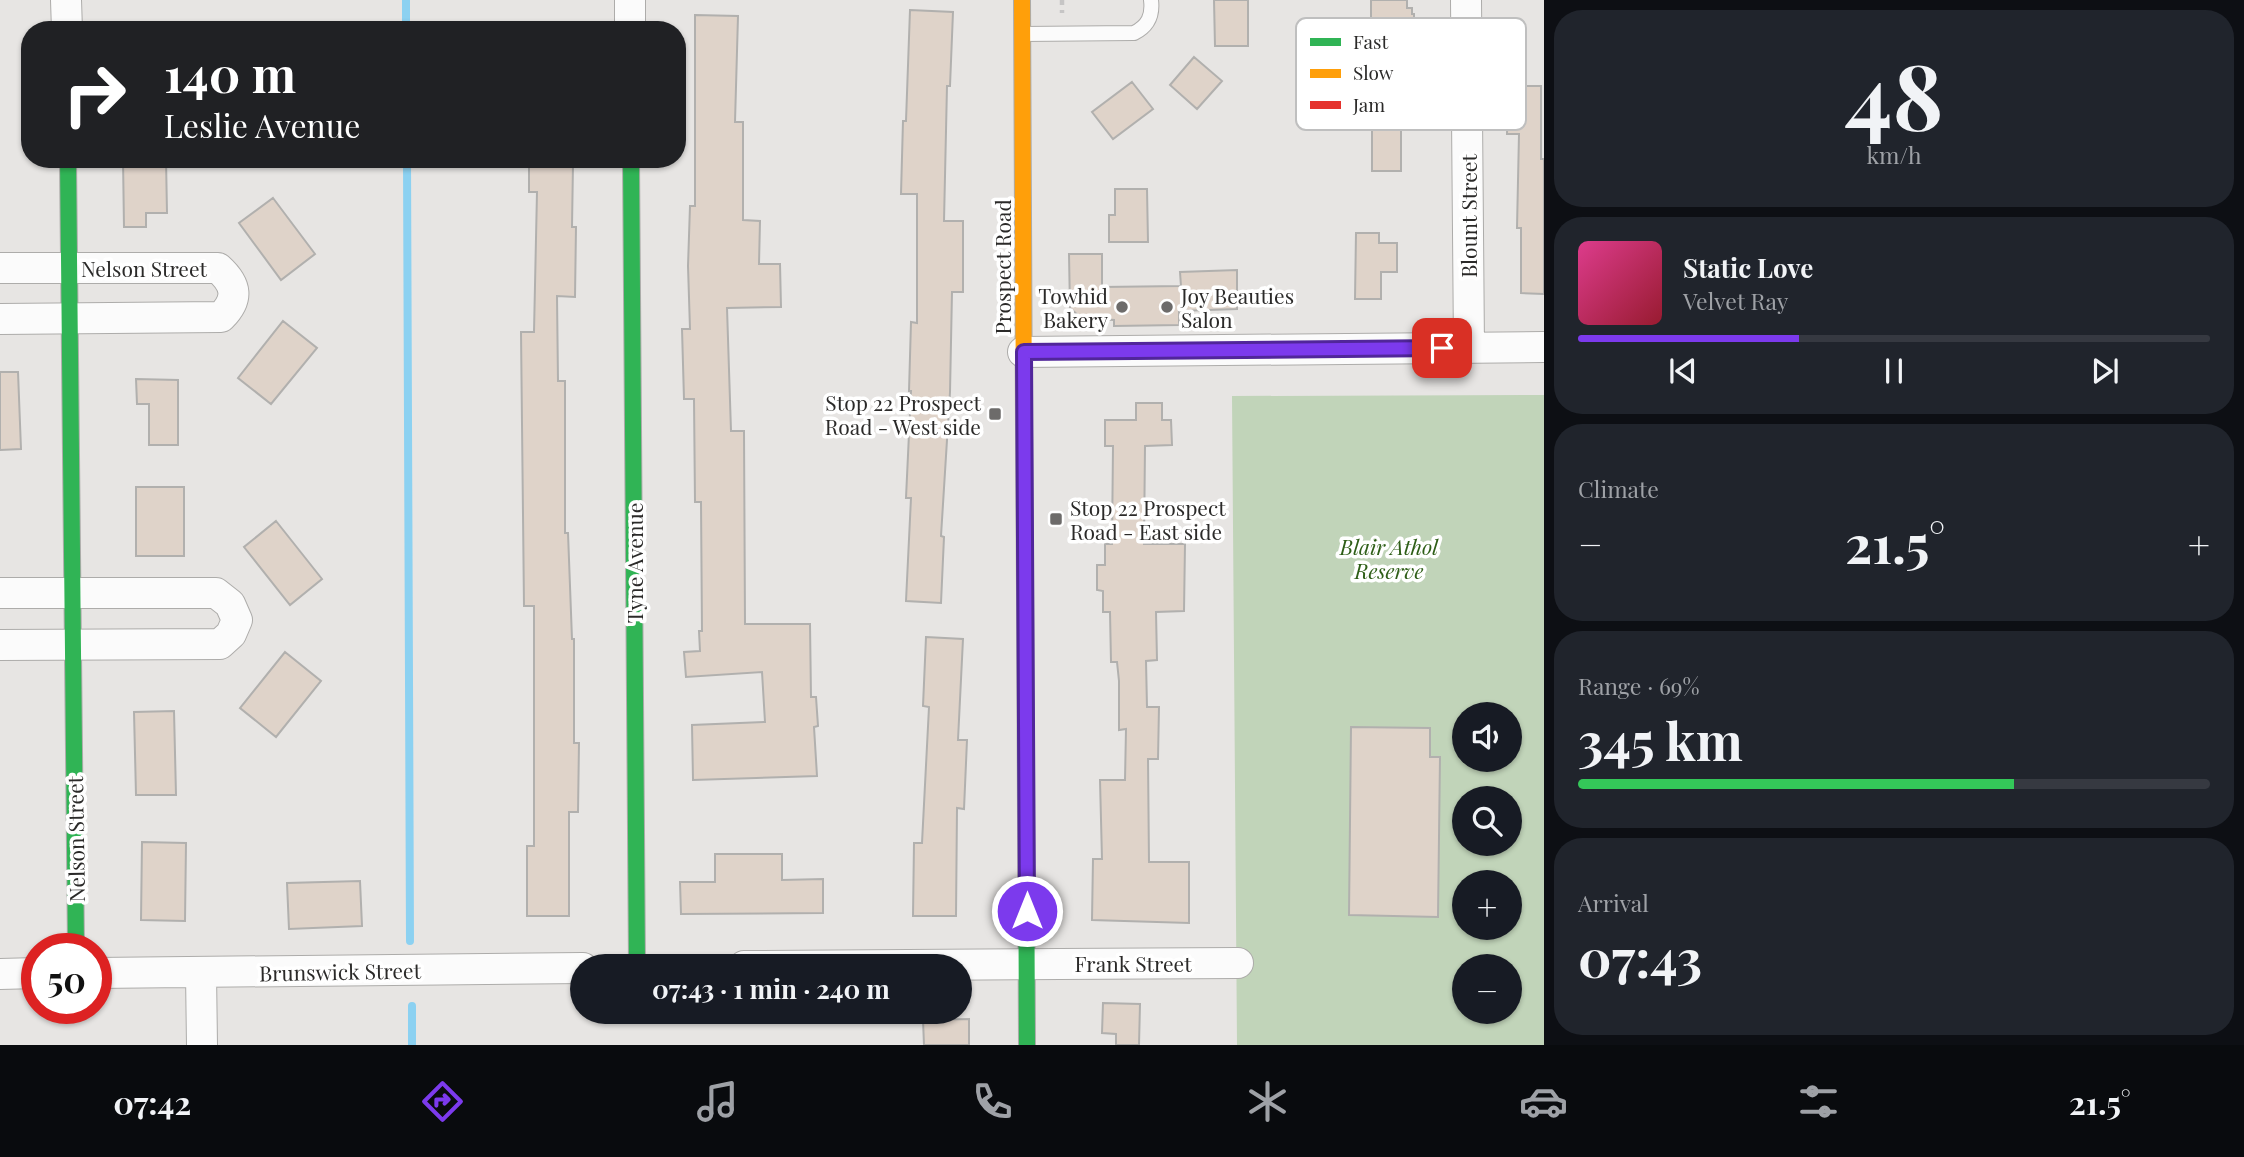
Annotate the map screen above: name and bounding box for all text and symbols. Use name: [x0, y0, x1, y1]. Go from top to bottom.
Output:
legend: [1296, 18, 1526, 130]
text: Fast: [1353, 28, 1389, 54]
text: 48: [1844, 33, 1944, 154]
text: 140 m: [164, 40, 296, 105]
icon: right: [49, 49, 140, 140]
text: Slow: [1353, 59, 1394, 85]
text: Jam: [1352, 91, 1385, 117]
text: Leslie Avenue: [164, 103, 361, 146]
text: km/h: [1866, 139, 1922, 170]
street label: Blount Street: [1454, 154, 1482, 278]
street label: Prospect Road: [988, 199, 1016, 335]
text: Static Love: [1683, 250, 1813, 285]
street label: Nelson Street: [81, 254, 208, 282]
place label: Towhid Bakery: [1038, 281, 1108, 333]
place label: Joy Beauties Salon: [1180, 281, 1294, 333]
text: Velvet Ray: [1683, 285, 1788, 316]
marker: Towhid Bakery: [1114, 299, 1130, 315]
marker: Joy Beauties Salon: [1159, 299, 1175, 315]
pin: [1412, 318, 1472, 378]
icon: arrive: [1423, 329, 1461, 367]
icon: previous: [1664, 352, 1702, 390]
icon: pause: [1875, 352, 1913, 390]
icon: next: [2086, 352, 2124, 390]
place label: Stop 22 Prospect Road - West side: [825, 388, 982, 440]
marker: Stop 22 Prospect Road - West side: [987, 406, 1003, 422]
text: Climate: [1578, 473, 1659, 504]
place label: Stop 22 Prospect Road - East side: [1070, 493, 1226, 545]
street label: Tyne Avenue: [620, 503, 648, 623]
text: 21.5°: [1845, 508, 1945, 577]
marker: Stop 22 Prospect Road - East side: [1048, 511, 1064, 527]
text: −: [1578, 518, 1603, 569]
text: +: [2188, 518, 2210, 569]
park label: Blair Athol Reserve: [1339, 532, 1439, 584]
text: Range · 69%: [1578, 670, 1700, 701]
map controls: [1452, 702, 1522, 1024]
button: sound: [1452, 702, 1522, 772]
text: 345 km: [1578, 705, 1743, 774]
street label: Nelson Street: [60, 775, 90, 902]
button: search: [1452, 786, 1522, 856]
button: +: [1452, 870, 1522, 940]
position arrow: [990, 874, 1064, 948]
text: Arrival: [1578, 887, 1649, 918]
text: 07:43: [1578, 922, 1702, 991]
speed limit sign: 50: [21, 933, 112, 1024]
street label: Frank Street: [1074, 949, 1192, 977]
button: −: [1452, 954, 1522, 1024]
street label: Brunswick Street: [259, 956, 422, 986]
text: 07:43 · 1 min · 240 m: [652, 971, 890, 1006]
icon: directions: [418, 1077, 467, 1126]
icon: music: [693, 1077, 742, 1126]
icon: phone: [968, 1077, 1017, 1126]
icon: climate: [1243, 1077, 1292, 1126]
icon: car: [1519, 1077, 1568, 1126]
icon: filters: [1794, 1077, 1843, 1126]
text: 07:42: [113, 1080, 191, 1123]
text: 21.5°: [2069, 1080, 2131, 1123]

